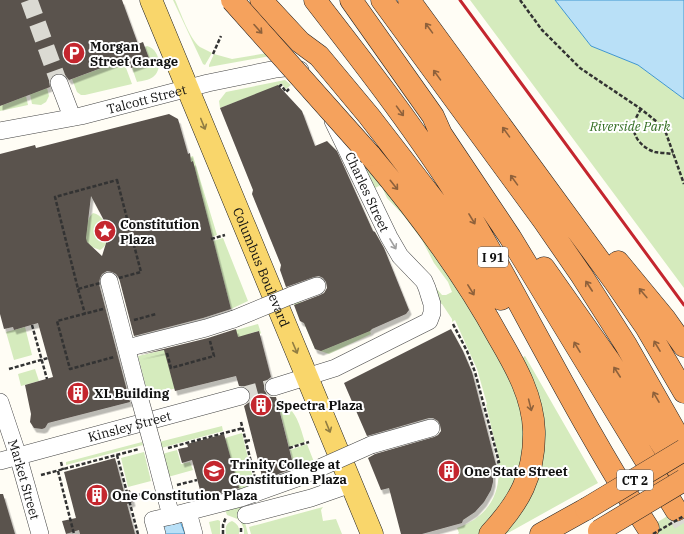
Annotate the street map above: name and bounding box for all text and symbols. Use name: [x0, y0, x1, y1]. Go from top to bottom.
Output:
one-way arrow: [425, 22, 433, 33]
one-way arrow: [253, 24, 262, 35]
place label: Morgan Street Garage: [90, 38, 178, 70]
parking icon: Morgan Street Garage: [61, 40, 87, 66]
one-way arrow: [433, 70, 441, 81]
street label: Talcott Street: [105, 80, 188, 117]
one-way arrow: [396, 105, 404, 116]
one-way arrow: [199, 118, 207, 130]
park label: Riverside Park: [589, 118, 670, 135]
one-way arrow: [502, 127, 510, 138]
street label: Charles Street: [341, 149, 393, 235]
one-way arrow: [510, 174, 518, 185]
one-way arrow: [390, 180, 399, 190]
street label: Columbus Boulevard: [229, 205, 294, 329]
one-way arrow: [468, 213, 476, 225]
place label: Constitution Plaza: [120, 216, 200, 248]
place icon: Constitution Plaza: [92, 218, 118, 244]
one-way arrow: [389, 238, 397, 249]
road number: I 91: [478, 247, 508, 267]
one-way arrow: [584, 280, 592, 292]
one-way arrow: [467, 284, 475, 296]
one-way arrow: [638, 288, 647, 298]
one-way arrow: [572, 341, 580, 353]
one-way arrow: [653, 341, 661, 352]
one-way arrow: [292, 342, 299, 354]
one-way arrow: [612, 366, 620, 378]
building icon: XL Building: [65, 380, 91, 406]
place label: XL Building: [94, 385, 170, 402]
one-way arrow: [652, 391, 660, 403]
building icon: Spectra Plaza: [248, 392, 274, 418]
place label: Spectra Plaza: [276, 397, 364, 414]
one-way arrow: [527, 399, 534, 412]
street label: Kinsley Street: [86, 407, 173, 445]
one-way arrow: [324, 420, 332, 432]
street label: Market Street: [4, 437, 44, 522]
place label: Trinity College at Constitution Plaza: [230, 456, 348, 488]
school or university icon: Trinity College at Constitution Plaza: [201, 458, 227, 484]
building icon: One State Street: [436, 458, 462, 484]
place label: One State Street: [464, 463, 568, 480]
road number: CT 2: [617, 470, 653, 490]
building icon: One Constitution Plaza: [84, 482, 110, 508]
place label: One Constitution Plaza: [112, 487, 258, 504]

